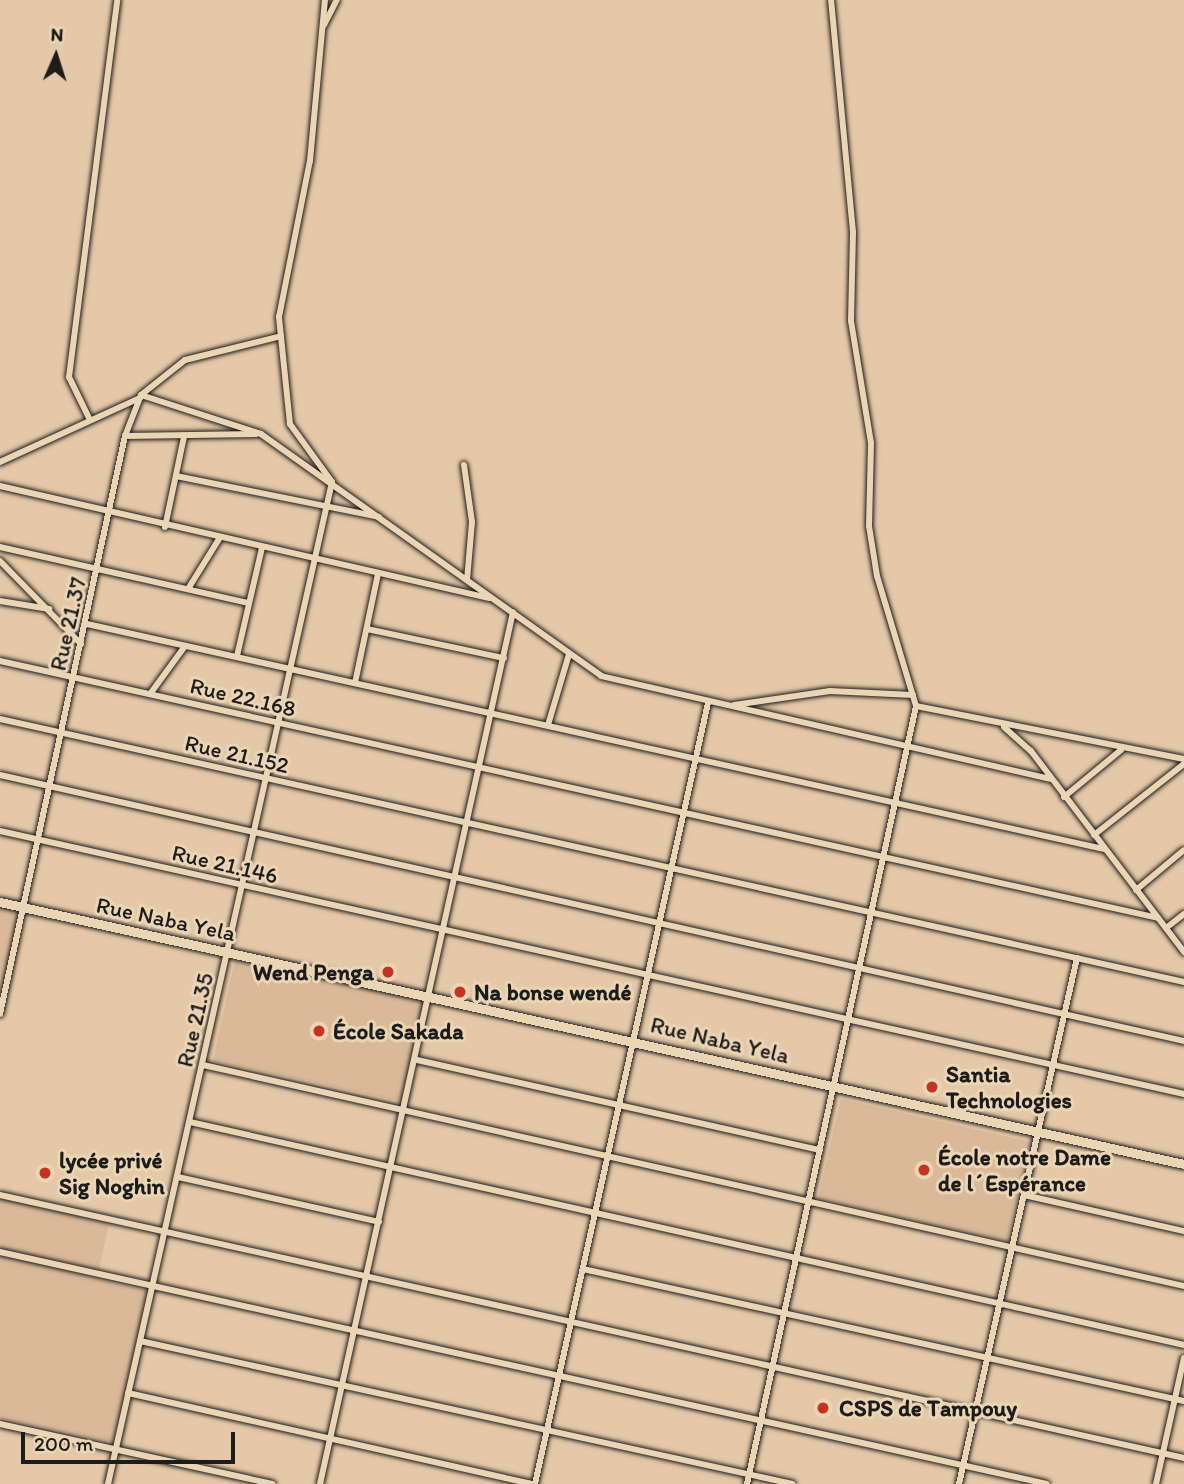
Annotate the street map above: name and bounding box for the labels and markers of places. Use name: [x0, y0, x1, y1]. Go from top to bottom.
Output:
place label: Wend Penga: [254, 958, 374, 986]
marker: Wend Penga: [380, 964, 396, 980]
place label: Na bonse wendé: [474, 978, 632, 1006]
marker: Na bonse wendé: [452, 984, 468, 1000]
place label: École Sakada: [333, 1017, 463, 1045]
marker: École Sakada: [311, 1023, 327, 1039]
place label: Santia Technologies: [946, 1060, 1072, 1114]
marker: Santia Technologies: [924, 1079, 940, 1095]
place label: École notre Dame de l´Espérance: [938, 1143, 1112, 1197]
place label: lycée privé Sig Noghin: [59, 1146, 165, 1200]
marker: École notre Dame de l´Espérance: [916, 1162, 932, 1178]
marker: lycée privé Sig Noghin: [37, 1165, 53, 1181]
place label: CSPS de Tampouy: [839, 1394, 1016, 1422]
marker: CSPS de Tampouy: [813, 1398, 833, 1418]

